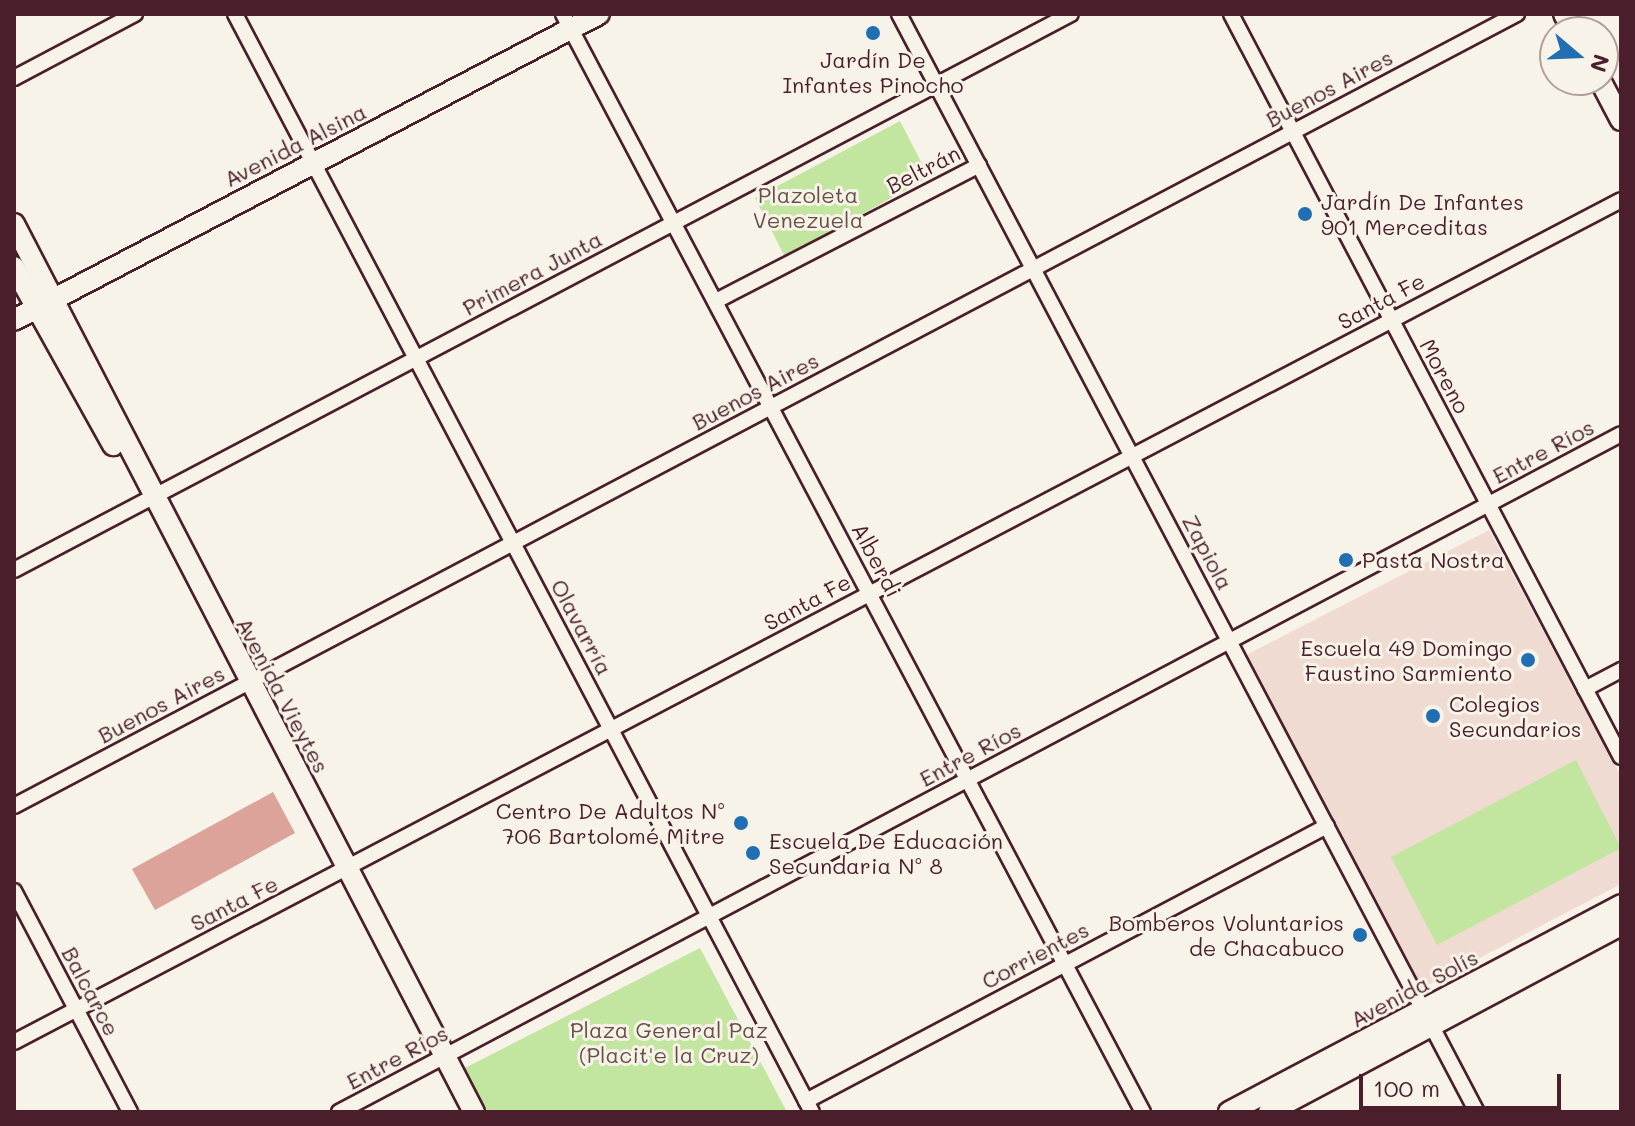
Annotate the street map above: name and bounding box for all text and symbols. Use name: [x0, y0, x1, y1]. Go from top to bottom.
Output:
north arrow: [1539, 16, 1619, 96]
marker: Jardín De Infantes Pinocho: [864, 24, 882, 42]
street label: Buenos Aires: [1261, 44, 1397, 132]
place label: Jardín De Infantes Pinocho: [782, 46, 964, 98]
text: N: [1584, 51, 1617, 76]
street label: Avenida Alsina: [220, 98, 370, 192]
street label: Beltrán: [882, 139, 964, 199]
park label: Plazoleta Venezuela: [753, 181, 863, 232]
place label: Jardín De Infantes 901 Merceditas: [1321, 188, 1524, 240]
marker: Jardín De Infantes 901 Merceditas: [1296, 205, 1314, 223]
street label: Primera Junta: [458, 225, 606, 321]
street label: Santa Fe: [1333, 267, 1429, 335]
street label: Moreno: [1414, 334, 1476, 418]
street label: Buenos Aires: [687, 347, 823, 435]
street label: Entre Ríos: [1488, 413, 1598, 489]
street label: Zapiola: [1177, 510, 1239, 594]
street label: Alberdi: [847, 518, 907, 602]
place label: Pasta Nostra: [1362, 547, 1505, 573]
marker: Pasta Nostra: [1337, 551, 1355, 569]
street label: Santa Fe: [759, 568, 855, 636]
street label: Olavarría: [546, 575, 618, 679]
street label: Avenida Vieytes: [231, 613, 335, 777]
place label: Escuela 49 Domingo Faustino Sarmiento: [1300, 634, 1512, 686]
marker: Escuela 49 Domingo Faustino Sarmiento: [1519, 651, 1537, 669]
street label: Buenos Aires: [93, 660, 229, 748]
place label: Colegios Secundarios: [1449, 690, 1581, 742]
marker: Colegios Secundarios: [1424, 707, 1442, 725]
street label: Entre Ríos: [915, 716, 1025, 792]
place label: Centro De Adultos Nº 706 Bartolomé Mitre: [496, 797, 725, 848]
marker: Centro De Adultos Nº 706 Bartolomé Mitre: [732, 814, 750, 832]
place label: Escuela De Educación Secundaria Nº 8: [769, 827, 1003, 878]
marker: Escuela De Educación Secundaria Nº 8: [744, 844, 762, 862]
street label: Santa Fe: [186, 870, 282, 936]
place label: Bomberos Voluntarios de Chacabuco: [1108, 909, 1344, 960]
street label: Corrientes: [977, 916, 1093, 994]
marker: Bomberos Voluntarios de Chacabuco: [1351, 926, 1369, 944]
street label: Balcarce: [57, 942, 125, 1040]
street label: Avenida Solís: [1346, 943, 1482, 1033]
park label: Plaza General Paz (Placit'e la Cruz): [570, 1016, 768, 1068]
street label: Entre Ríos: [342, 1019, 452, 1095]
scale bar: [1363, 1058, 1565, 1108]
text: 100 m: [1373, 1072, 1440, 1103]

